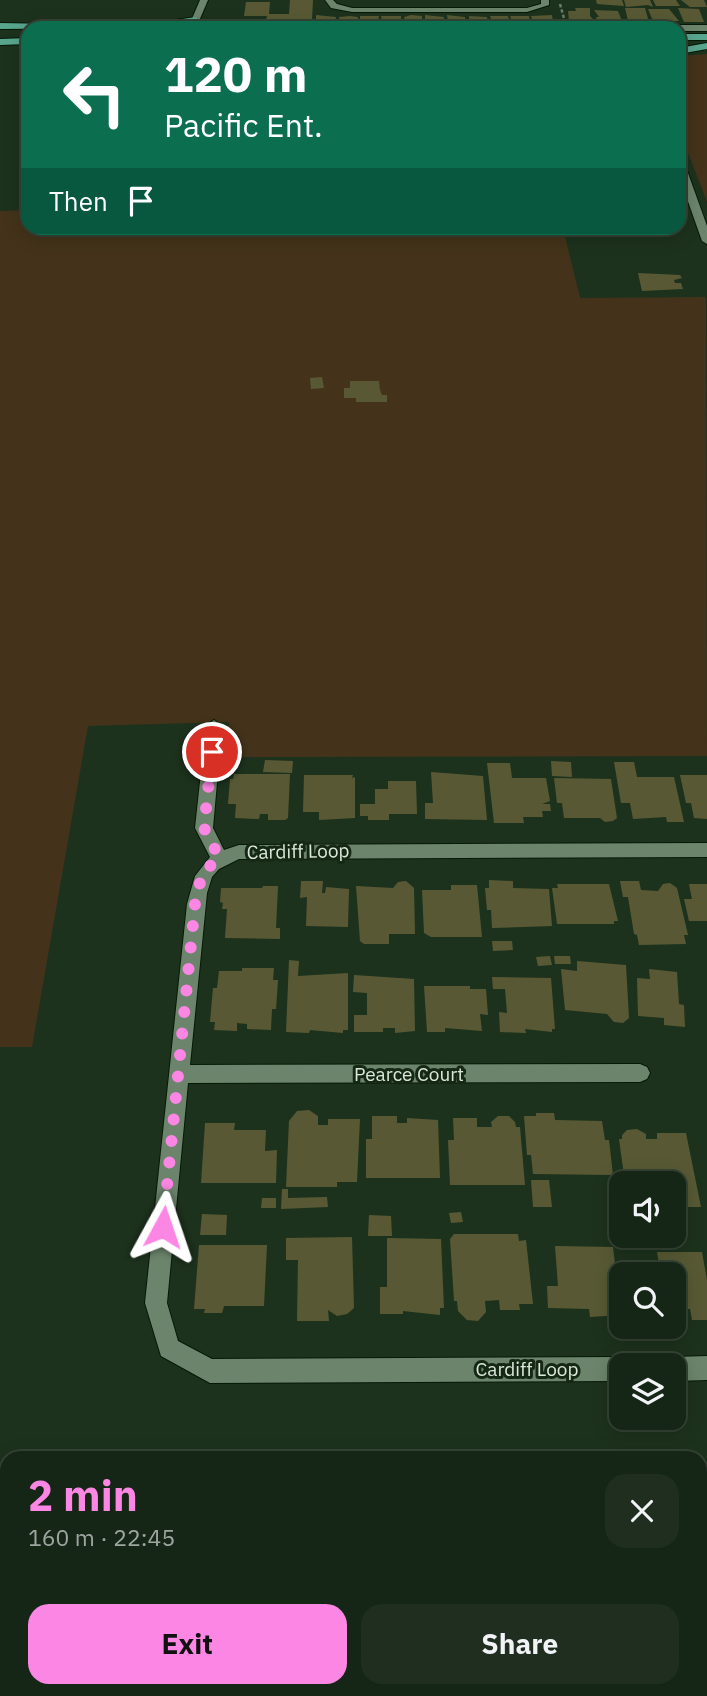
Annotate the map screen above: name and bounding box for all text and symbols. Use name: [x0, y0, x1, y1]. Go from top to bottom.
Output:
text: 120 m: [164, 42, 308, 105]
icon: left: [49, 49, 140, 140]
text: Pacific Ent.: [164, 104, 323, 146]
icon: arrive: [122, 182, 160, 220]
text: Then: [49, 184, 108, 218]
pin: [182, 722, 242, 782]
icon: arrive: [193, 733, 231, 771]
street label: Cardiff Loop: [246, 838, 350, 864]
street label: Pearce Court: [354, 1062, 464, 1086]
map controls: [609, 1171, 686, 1430]
button: sound: [609, 1171, 686, 1248]
position arrow: [126, 1190, 200, 1264]
button: search: [609, 1262, 686, 1339]
button: layers: [609, 1353, 686, 1430]
street label: Cardiff Loop: [476, 1357, 579, 1381]
text: 2 min: [28, 1468, 138, 1523]
button: close: [605, 1474, 679, 1548]
text: 160 m · 22:45: [28, 1522, 175, 1552]
button: Exit: [28, 1604, 347, 1684]
button: Share: [361, 1604, 679, 1684]

